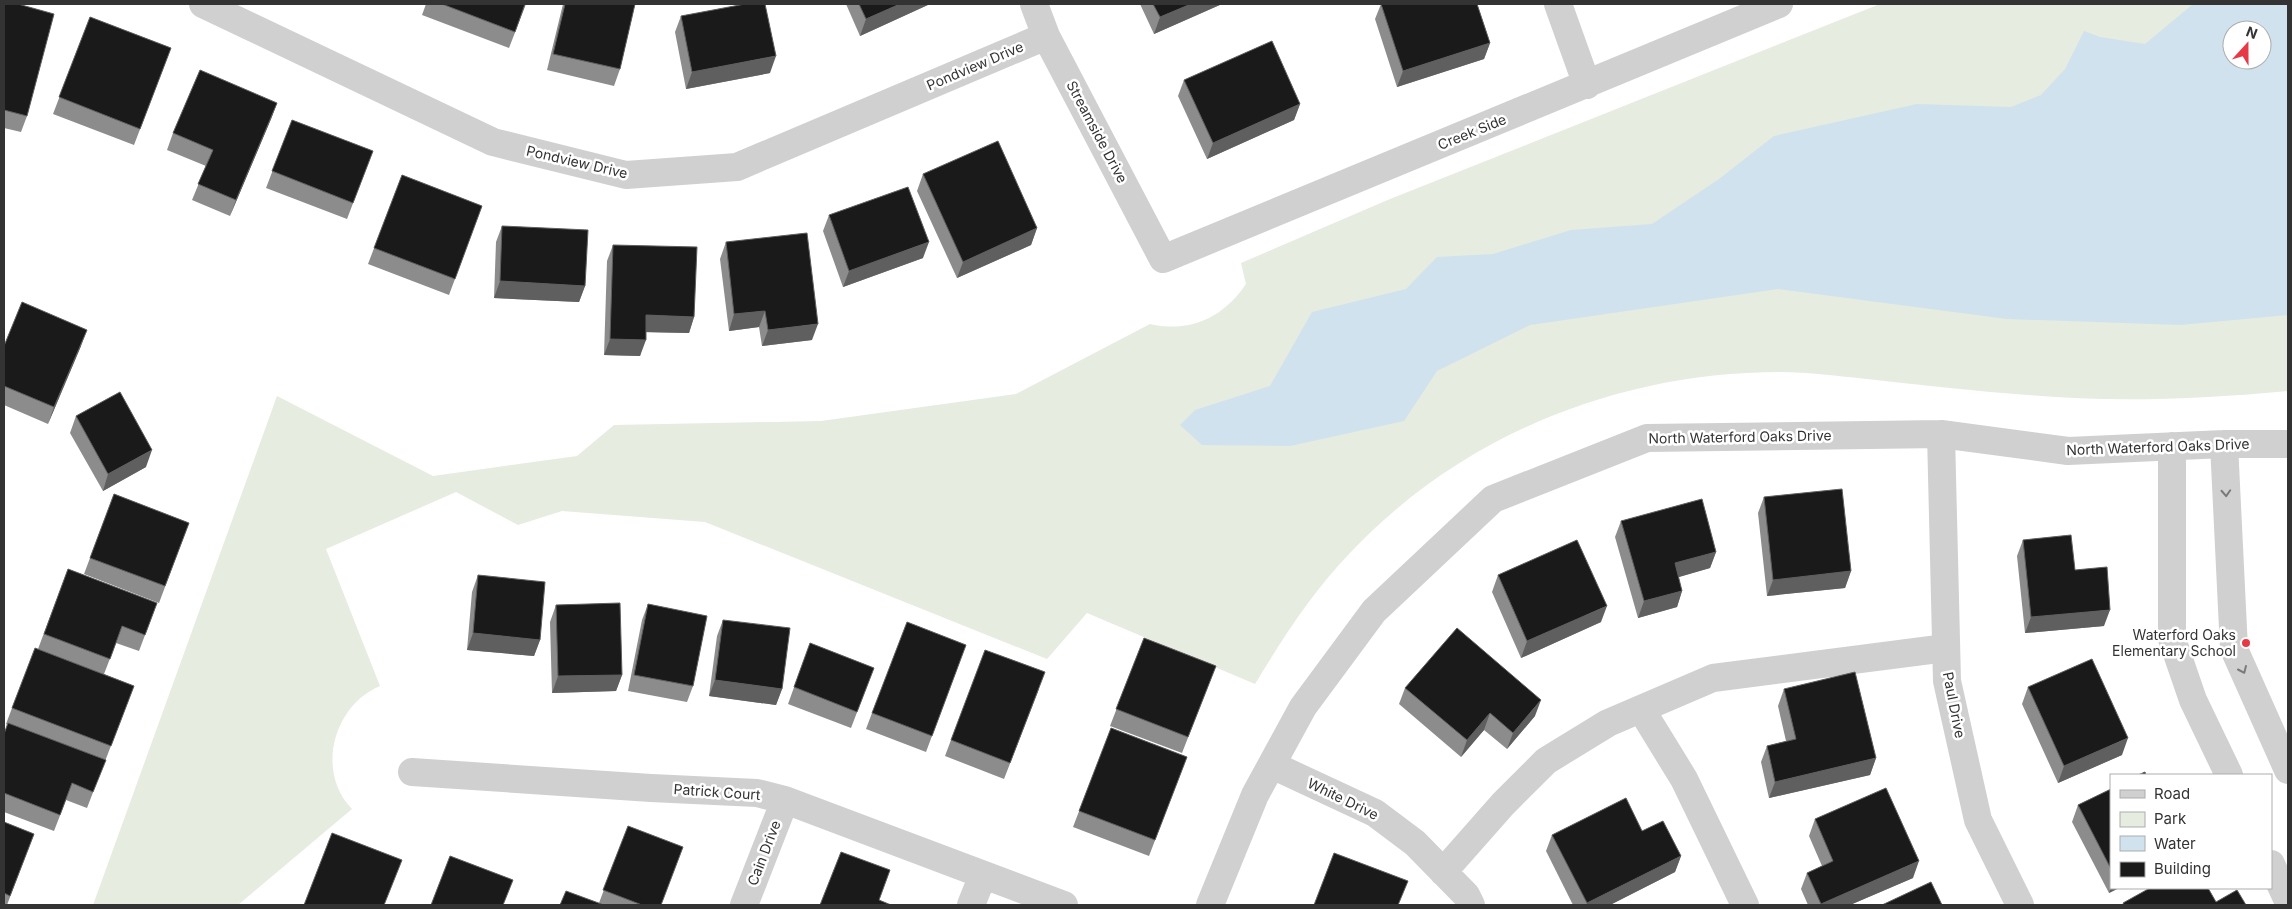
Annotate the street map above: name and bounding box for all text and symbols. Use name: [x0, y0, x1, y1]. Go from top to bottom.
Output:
north arrow: [2222, 20, 2272, 70]
text: N: [2244, 23, 2260, 42]
street label: Pondview Drive: [924, 37, 1026, 94]
street label: Streamside Drive: [1063, 78, 1132, 186]
street label: Creek Side: [1435, 110, 1509, 153]
street label: Pondview Drive: [525, 142, 629, 181]
street label: North Waterford Oaks Drive: [1648, 426, 1832, 447]
street label: North Waterford Oaks Drive: [2066, 435, 2250, 458]
one-way arrow: [2221, 489, 2231, 497]
place label: Waterford Oaks Elementary School: [2112, 626, 2236, 659]
marker: Waterford Oaks Elementary School: [2240, 637, 2252, 649]
one-way arrow: [2237, 665, 2248, 674]
street label: Paul Drive: [1940, 670, 1969, 739]
street label: White Drive: [1305, 774, 1381, 823]
legend: [2110, 774, 2272, 889]
street label: Patrick Court: [673, 780, 761, 803]
text: Road: [2154, 784, 2190, 803]
text: Park: [2154, 809, 2187, 828]
street label: Cain Drive: [743, 818, 784, 888]
text: Water: [2154, 834, 2196, 853]
text: Building: [2154, 859, 2211, 878]

